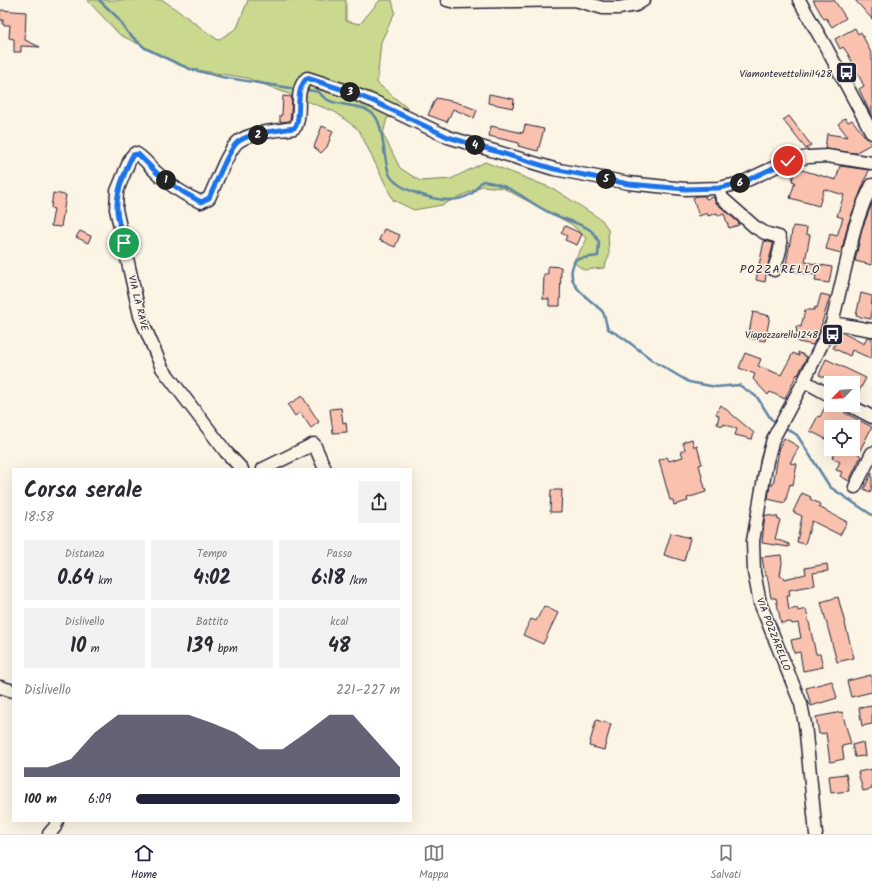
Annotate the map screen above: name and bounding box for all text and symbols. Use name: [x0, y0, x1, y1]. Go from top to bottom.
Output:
bus stop icon: Viamontevettolini1428: [834, 60, 860, 86]
place label: Viamontevettolini1428: [739, 66, 833, 82]
pin: 3: [340, 82, 360, 102]
text: 3: [347, 83, 353, 101]
pin: 2: [248, 125, 268, 145]
text: 2: [255, 126, 261, 144]
pin: 4: [465, 135, 485, 155]
text: 4: [472, 136, 478, 154]
pin: [771, 144, 805, 178]
icon: check: [777, 150, 799, 172]
pin: 5: [596, 169, 616, 189]
pin: 1: [156, 170, 176, 190]
text: 5: [603, 170, 609, 188]
text: 1: [164, 171, 168, 189]
pin: 6: [730, 173, 750, 193]
text: 6: [737, 174, 743, 192]
pin: [107, 226, 141, 260]
icon: arrive: [113, 232, 135, 254]
district label: POZZARELLO: [740, 260, 820, 279]
street label: VIA LA RAVE: [123, 274, 153, 334]
bus stop icon: Viapozzarello1248: [820, 321, 846, 347]
place label: Viapozzarello1248: [745, 327, 819, 343]
north arrow: [824, 376, 860, 412]
map controls: [824, 376, 860, 456]
button: locate: [824, 420, 860, 456]
text: Corsa serale: [24, 474, 142, 509]
button: share: [358, 481, 400, 523]
text: 18:58: [24, 507, 54, 528]
text: Distanza: [65, 545, 105, 563]
text: Tempo: [197, 545, 227, 563]
text: Passo: [327, 545, 352, 563]
text: 0.64: [57, 563, 94, 595]
text: 4:02: [193, 563, 231, 595]
text: 6:18: [311, 563, 345, 595]
text: km: [94, 572, 112, 590]
text: /km: [345, 572, 367, 590]
street label: VIA POZZARELLO: [752, 595, 794, 673]
text: Dislivello: [65, 613, 105, 631]
text: Battito: [196, 613, 228, 631]
text: kcal: [330, 613, 348, 631]
text: 10: [70, 631, 86, 663]
text: 139: [186, 631, 213, 663]
text: 48: [328, 631, 351, 663]
text: m: [86, 640, 99, 658]
text: bpm: [213, 640, 238, 658]
text: Dislivello: [24, 680, 71, 701]
text: 221–227 m: [336, 680, 400, 701]
text: 100 m: [24, 789, 57, 810]
text: 6:09: [88, 789, 111, 810]
tab: Home: [131, 842, 157, 884]
tab: Mappa: [419, 842, 449, 884]
tab: Salvati: [711, 842, 741, 884]

